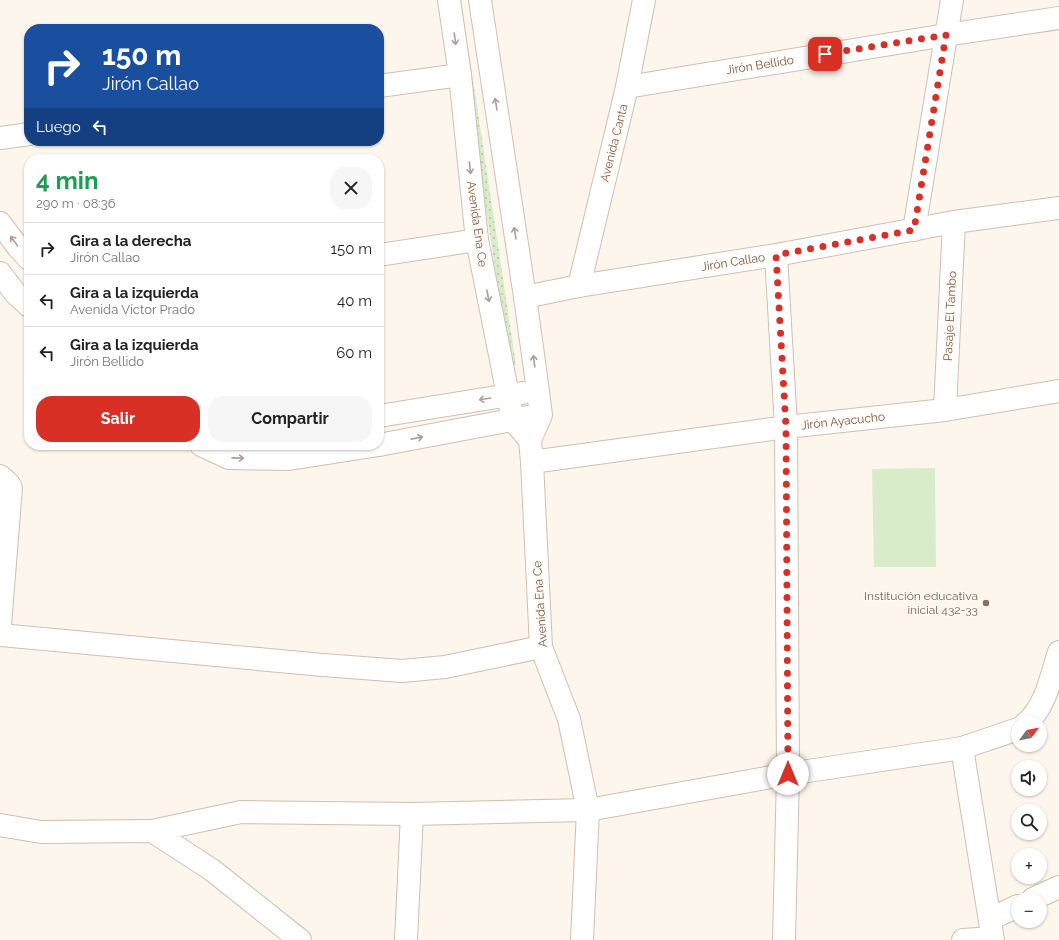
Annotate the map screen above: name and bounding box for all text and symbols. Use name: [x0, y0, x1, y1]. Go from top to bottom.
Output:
one-way arrow: [451, 32, 459, 45]
pin: [808, 37, 842, 71]
text: 150 m: [102, 39, 181, 72]
icon: right: [36, 40, 88, 92]
icon: arrive: [814, 43, 836, 65]
street label: Jirón Bellido: [725, 53, 795, 77]
text: Jirón Callao: [102, 73, 199, 94]
one-way arrow: [492, 98, 500, 111]
street label: Avenida Canta: [598, 103, 630, 183]
icon: left: [89, 116, 111, 138]
text: Luego: [36, 118, 81, 136]
one-way arrow: [466, 161, 474, 174]
text: 4 min: [36, 166, 98, 195]
button: close: [330, 167, 372, 209]
street label: Avenida Ena Ce: [464, 180, 490, 268]
text: 290 m · 08:36: [36, 196, 116, 211]
one-way arrow: [511, 227, 519, 240]
text: Gira a la derecha: [70, 232, 191, 250]
one-way arrow: [10, 236, 18, 247]
icon: right: [36, 238, 58, 260]
text: 150 m: [331, 240, 372, 258]
text: Jirón Callao: [70, 250, 140, 265]
street label: Jirón Callao: [700, 250, 766, 274]
street label: Pasaje El Tambo: [941, 271, 959, 361]
text: Gira a la izquierda: [70, 284, 199, 302]
one-way arrow: [484, 289, 492, 302]
icon: left: [36, 290, 58, 312]
text: 40 m: [337, 292, 372, 310]
text: Avenida Víctor Prado: [70, 302, 195, 317]
text: Gira a la izquierda: [70, 336, 199, 354]
icon: left: [36, 342, 58, 364]
text: 60 m: [336, 344, 372, 362]
text: Jirón Bellido: [70, 354, 144, 369]
one-way arrow: [530, 355, 538, 368]
one-way arrow: [479, 395, 492, 403]
button: Salir: [36, 396, 200, 442]
button: Compartir: [208, 396, 372, 442]
street label: Jirón Ayacucho: [800, 410, 886, 432]
one-way arrow: [410, 434, 423, 442]
one-way arrow: [231, 454, 244, 462]
street label: Avenida Ena Ce: [530, 560, 550, 648]
place label: Institución educativa inicial 432-33: [864, 589, 978, 617]
marker: Institución educativa inicial 432-33: [981, 598, 991, 608]
north arrow: [1011, 716, 1047, 752]
map controls: [1011, 716, 1047, 928]
position arrow: [767, 753, 809, 795]
button: sound: [1011, 760, 1047, 796]
button: search: [1011, 804, 1047, 840]
button: +: [1011, 848, 1047, 884]
button: −: [1011, 892, 1047, 928]

